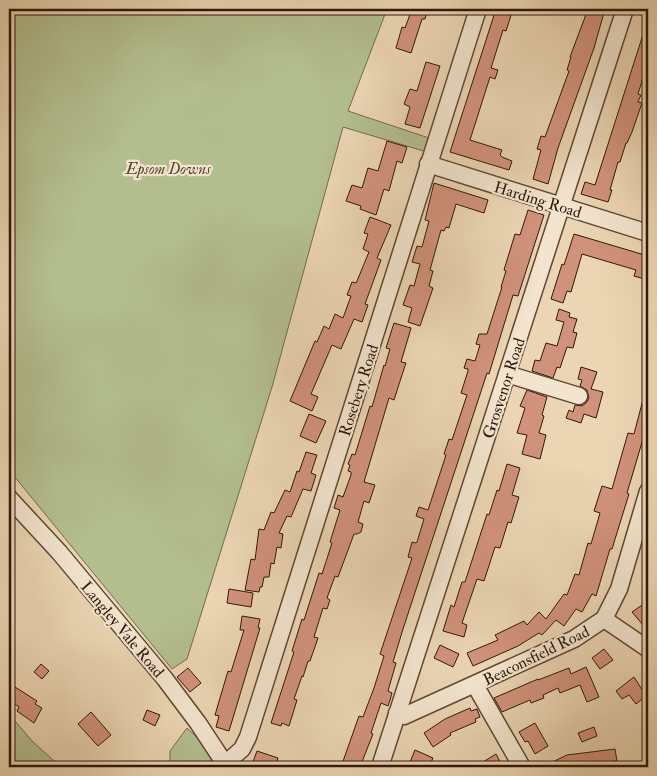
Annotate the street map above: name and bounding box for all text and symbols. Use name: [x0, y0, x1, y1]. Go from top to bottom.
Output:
park label: Epsom Downs: [124, 159, 211, 179]
street label: Harding Road: [491, 177, 584, 223]
street label: Grosvenor Road: [478, 335, 530, 441]
street label: Rosebery Road: [335, 342, 383, 439]
street label: Langley Vale Road: [76, 577, 168, 682]
street label: Beaconsfield Road: [480, 621, 593, 690]

